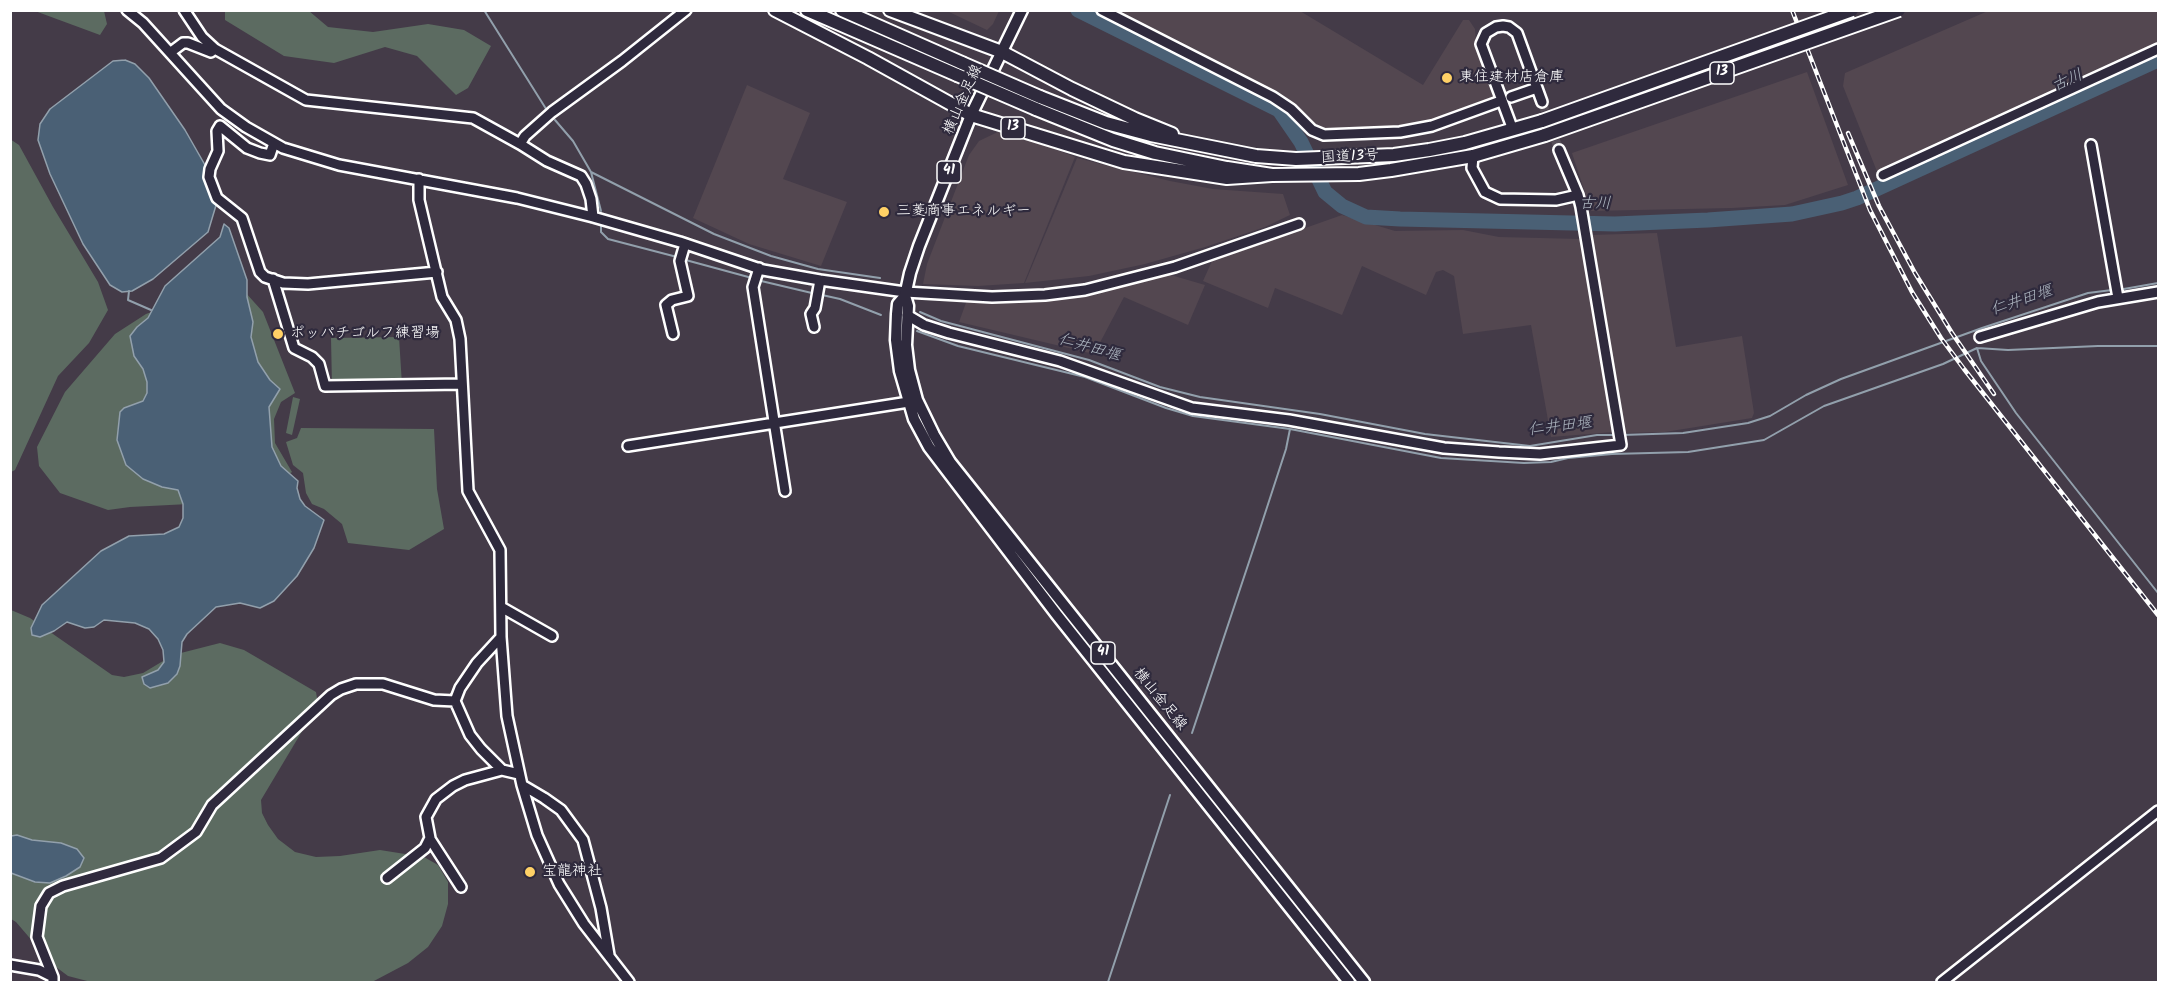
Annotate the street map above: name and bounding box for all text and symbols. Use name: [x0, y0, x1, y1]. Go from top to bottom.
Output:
street label: 横山金足線: [941, 62, 987, 138]
road number: 13: [1710, 62, 1734, 84]
water label: 古川: [2049, 67, 2087, 97]
place label: 東住建材店倉庫: [1459, 69, 1564, 87]
marker: 東住建材店倉庫: [1440, 71, 1454, 85]
road number: 13: [1001, 117, 1025, 139]
street label: 国道13号: [1320, 147, 1380, 169]
road number: 41: [937, 161, 961, 183]
water label: 古川: [1579, 195, 1611, 215]
place label: 三菱商事エネルギー: [896, 203, 1031, 221]
marker: 三菱商事エネルギー: [877, 205, 891, 219]
water label: 仁井田堰: [1989, 283, 2055, 321]
place label: ポッパチゴルフ練習場: [290, 325, 440, 343]
marker: ポッパチゴルフ練習場: [271, 327, 285, 341]
water label: 仁井田堰: [1056, 331, 1122, 367]
water label: 仁井田堰: [1527, 415, 1593, 441]
road number: 41: [1091, 642, 1115, 664]
street label: 横山金足線: [1128, 665, 1190, 735]
place label: 宝龍神社: [542, 863, 602, 881]
marker: 宝龍神社: [523, 865, 537, 879]

